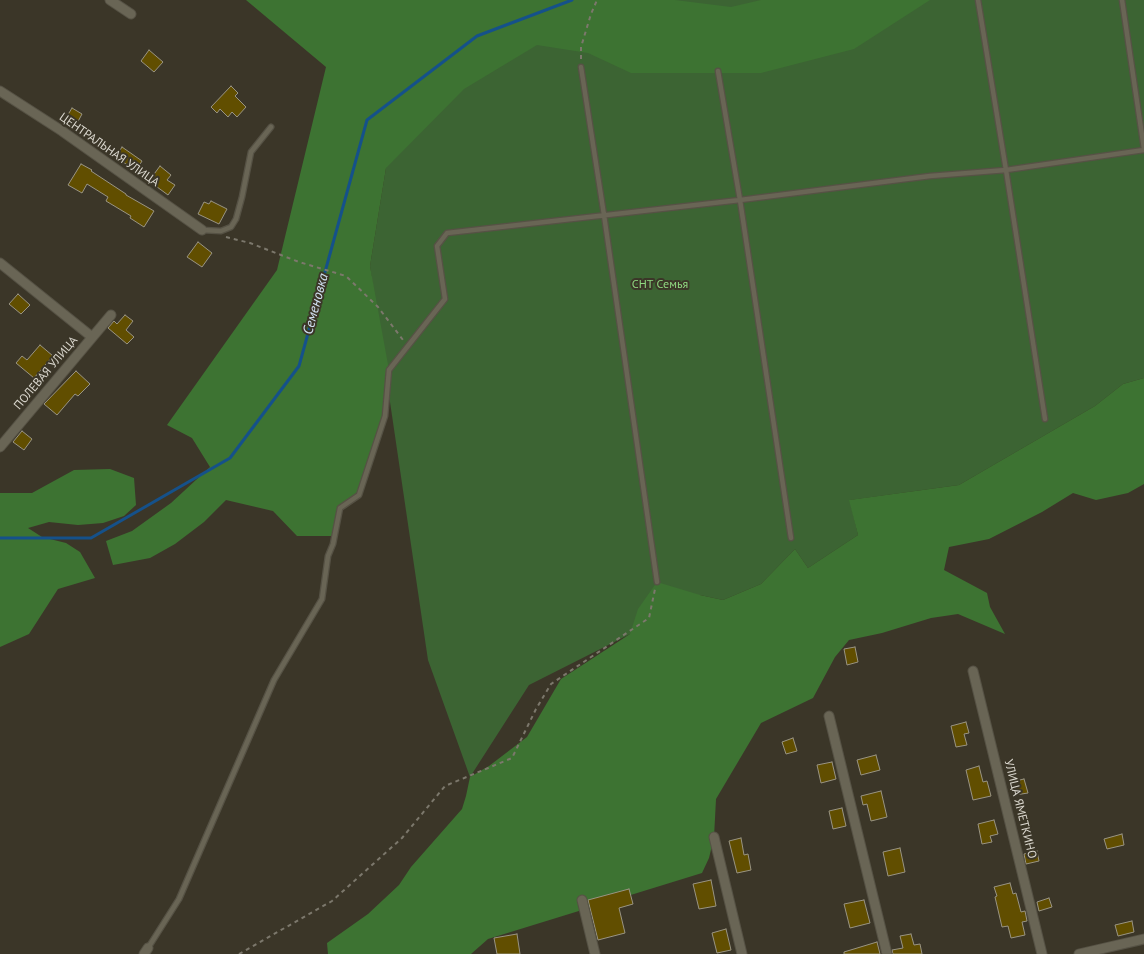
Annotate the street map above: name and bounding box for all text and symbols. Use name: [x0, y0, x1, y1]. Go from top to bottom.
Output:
street label: ЦЕНТРАЛЬНАЯ УЛИЦА: [56, 110, 162, 190]
water label: Семеновка: [300, 272, 332, 336]
park label: СНТ Семья: [632, 278, 688, 292]
street label: ПОЛЕВАЯ УЛИЦА: [11, 333, 81, 413]
street label: УЛИЦА ЯМЕТКИНО: [1001, 758, 1039, 860]

